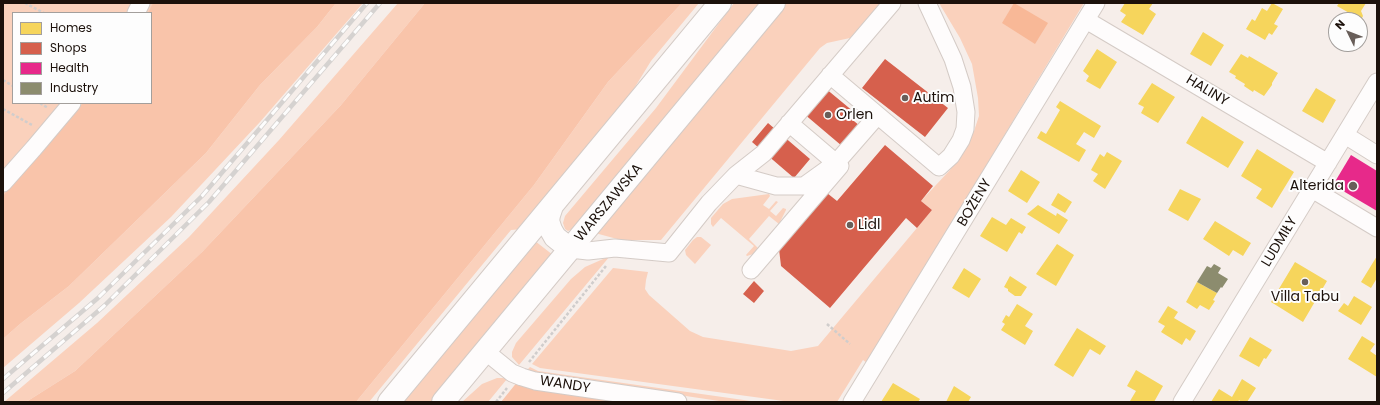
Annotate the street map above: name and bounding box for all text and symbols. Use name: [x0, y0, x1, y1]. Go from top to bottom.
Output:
legend: [12, 12, 152, 104]
north arrow: [1328, 12, 1368, 52]
text: N: [1331, 16, 1349, 33]
text: Homes: [50, 19, 92, 36]
text: Shops: [50, 39, 87, 56]
text: Health: [50, 59, 89, 76]
street label: HALINY: [1183, 72, 1231, 110]
text: Industry: [50, 79, 98, 96]
place label: Autim: [913, 90, 954, 106]
marker: Autim: [900, 93, 910, 103]
place label: Orlen: [836, 107, 873, 123]
marker: Orlen: [823, 110, 833, 120]
street label: WARSZAWSKA: [572, 161, 646, 245]
street label: BOŻENY: [954, 176, 996, 230]
place label: Alterida: [1290, 178, 1344, 194]
marker: Alterida: [1347, 180, 1359, 192]
street label: LUDMIŁY: [1259, 214, 1301, 270]
place label: Lidl: [858, 217, 880, 233]
marker: Lidl: [845, 220, 855, 230]
marker: Villa Tabu: [1300, 277, 1310, 287]
place label: Villa Tabu: [1271, 289, 1339, 305]
street label: WANDY: [538, 373, 592, 397]

